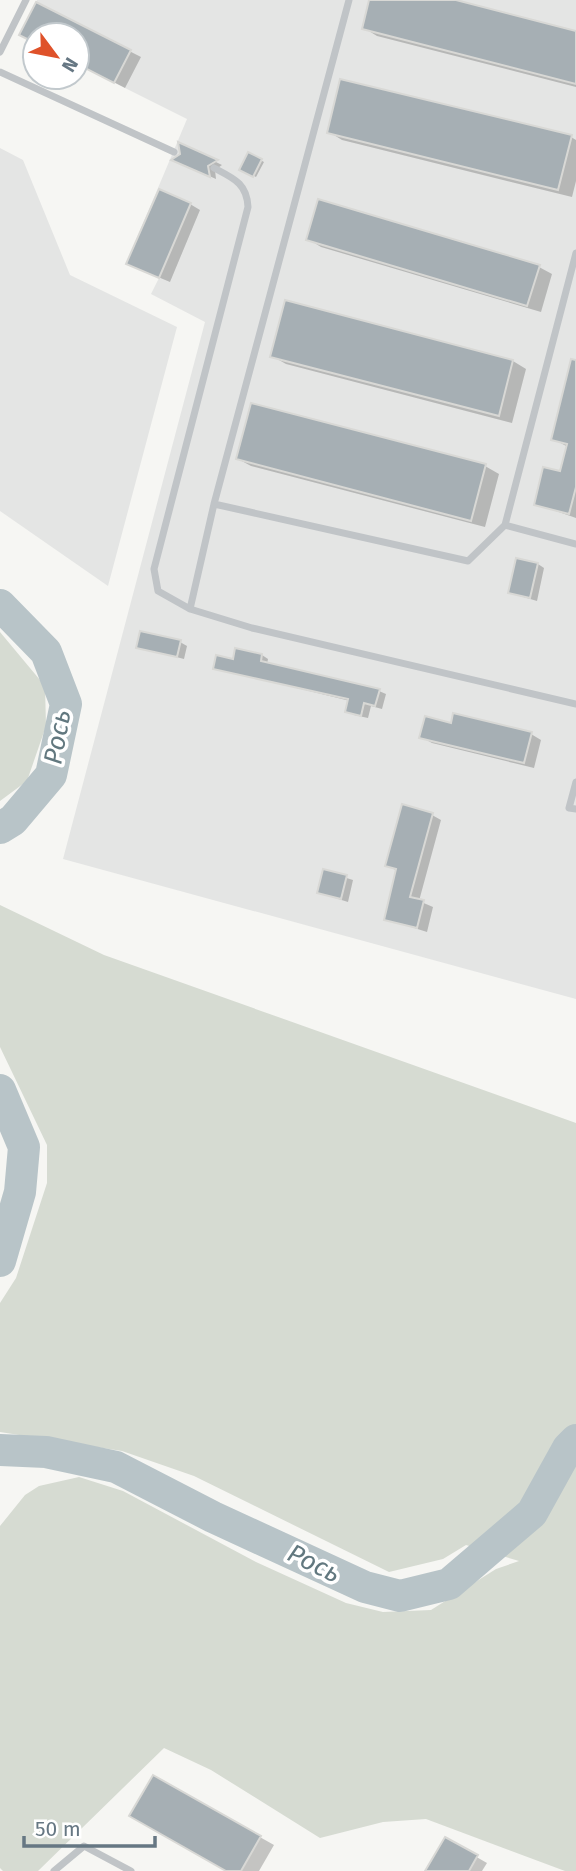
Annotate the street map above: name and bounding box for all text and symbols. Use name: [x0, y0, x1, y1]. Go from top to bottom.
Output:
north arrow: [21, 21, 91, 91]
text: N: [57, 53, 83, 76]
water label: Рось: [37, 707, 78, 767]
water label: Рось: [282, 1538, 345, 1589]
scale bar: [24, 1804, 156, 1848]
text: 50 m: [35, 1816, 81, 1842]

